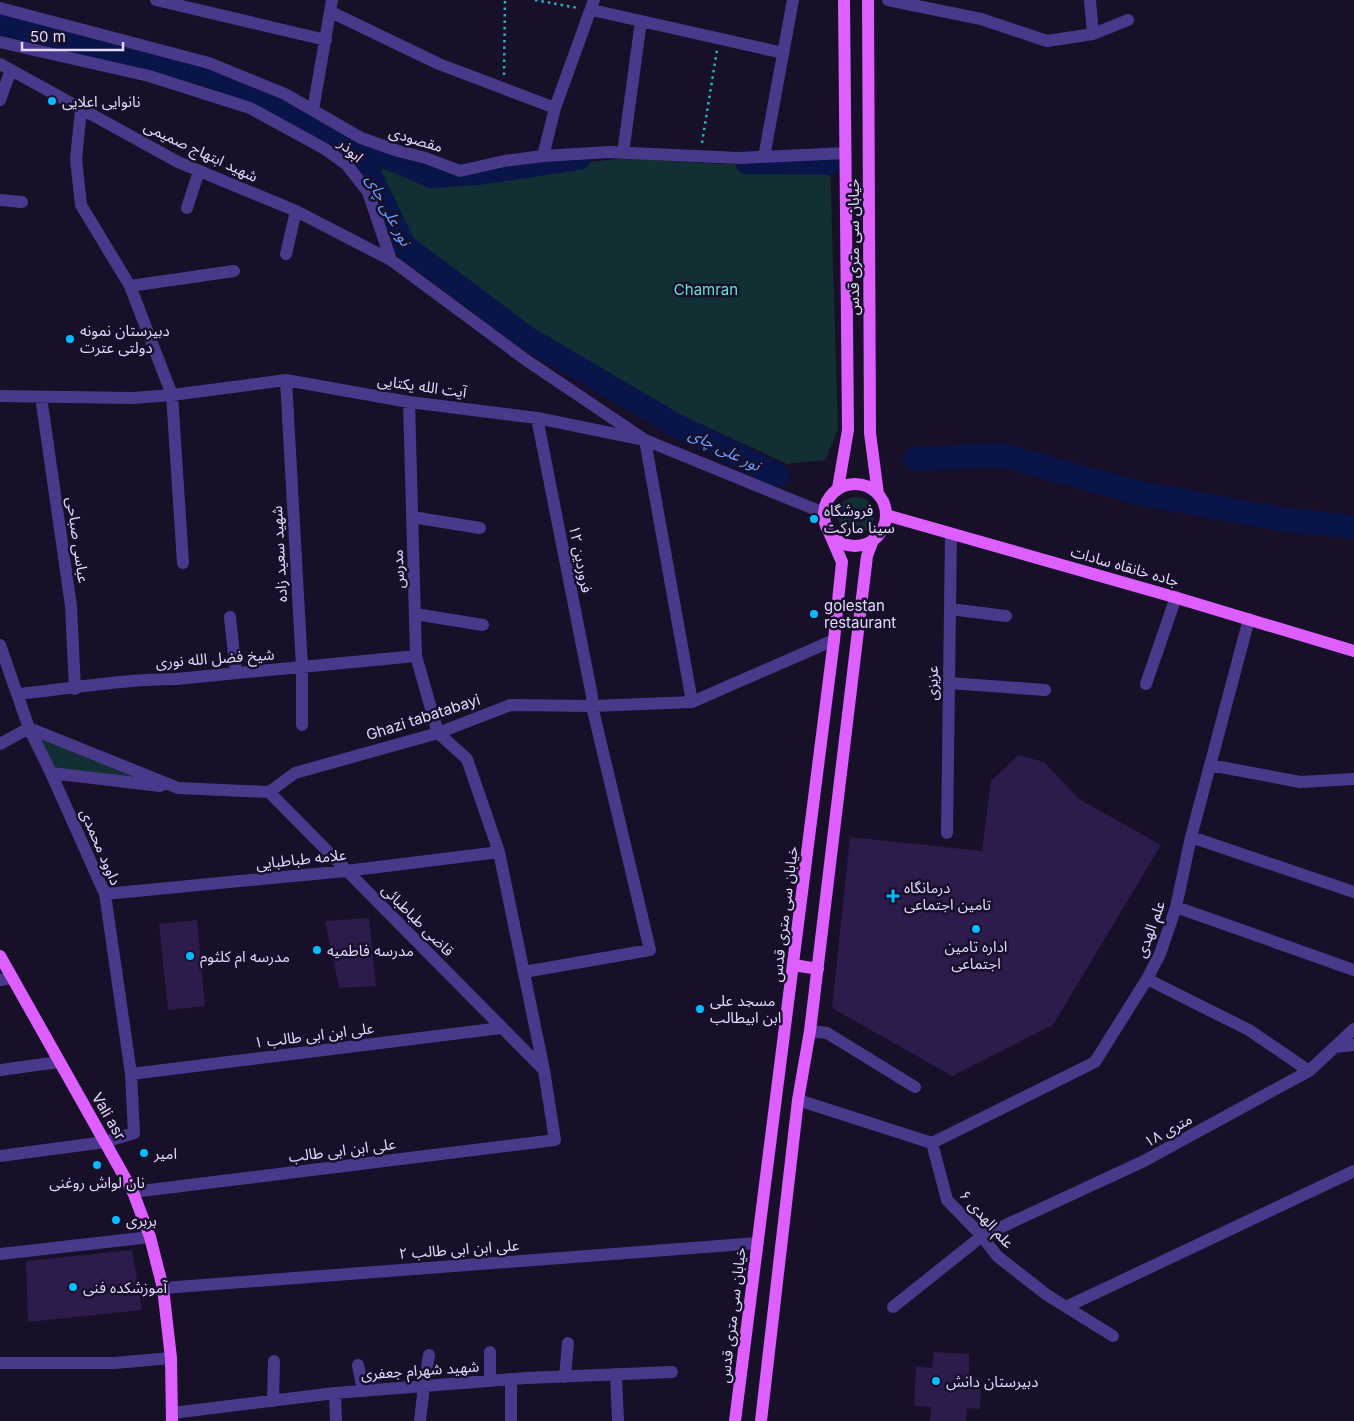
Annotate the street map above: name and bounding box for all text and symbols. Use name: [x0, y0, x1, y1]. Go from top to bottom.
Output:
scale bar: [22, 20, 124, 52]
text: 50 m: [30, 27, 66, 46]
place label: نانوایی اعلایی: [62, 92, 140, 111]
marker: نانوایی اعلایی: [46, 95, 58, 107]
street label: شهید ابتهاج صمیمی: [140, 116, 261, 189]
street label: مقصودی: [387, 122, 445, 156]
street label: ابوذر: [334, 133, 368, 166]
water label: نور علی چای: [361, 171, 417, 251]
street label: خیابان سی متری قدس: [844, 179, 863, 315]
park label: Chamran: [674, 280, 738, 299]
place label: دبیرستان نمونه دولتی عترت: [80, 321, 170, 357]
marker: دبیرستان نمونه دولتی عترت: [64, 333, 76, 345]
street label: آیت الله یکتایی: [376, 370, 468, 402]
water label: نور علی چای: [685, 423, 766, 477]
street label: عباسی صباحی: [63, 496, 94, 585]
place label: فروشگاه سینا مارکت: [824, 501, 895, 537]
street label: شهید سعید زاده: [267, 505, 291, 603]
marker: فروشگاه سینا مارکت: [808, 513, 820, 525]
street label: ۱۲ فروردین: [565, 524, 597, 595]
street label: جاده خانقاه سادات: [1069, 541, 1181, 591]
street label: مدرس: [388, 549, 408, 589]
place label: golestan restaurant: [824, 596, 896, 632]
marker: golestan restaurant: [808, 608, 820, 620]
street label: شیخ فضل الله نوری: [155, 644, 275, 675]
street label: عزیزی: [922, 665, 942, 701]
street label: Ghazi tabatabayi: [364, 690, 482, 744]
street label: داوود محمدی: [76, 806, 126, 888]
street label: علامه طباطبایی: [255, 845, 348, 873]
street label: خیابان سی متری قدس: [766, 845, 802, 983]
place label: درمانگاه تامین اجتماعی: [904, 878, 991, 914]
street label: قاضی طباطبائی: [378, 880, 458, 960]
marker: درمانگاه تامین اجتماعی: [886, 889, 900, 903]
street label: علم الهدی: [1131, 898, 1171, 961]
marker: اداره تامین اجتماعی: [970, 923, 982, 935]
place label: اداره تامین اجتماعی: [945, 937, 1007, 973]
place label: مدرسه فاطمیه: [327, 941, 414, 960]
marker: مدرسه فاطمیه: [311, 944, 323, 956]
place label: مدرسه ام کلثوم: [200, 947, 290, 968]
marker: مدرسه ام کلثوم: [184, 950, 196, 962]
place label: مسجد علی ابن ابیطالب: [710, 991, 781, 1027]
marker: مسجد علی ابن ابیطالب: [694, 1003, 706, 1015]
street label: علی ابن ابی طالب ۱: [253, 1018, 375, 1052]
street label: Vali asr: [88, 1089, 130, 1143]
street label: ۱۸ متری: [1141, 1109, 1195, 1151]
street label: علی ابن ابی طالب: [287, 1134, 397, 1166]
place label: امیر: [153, 1144, 177, 1163]
marker: امیر: [138, 1147, 150, 1159]
marker: نان لواش روغنی: [91, 1159, 103, 1171]
place label: نان لواش روغنی: [49, 1173, 145, 1192]
street label: علم الهدی ۶: [954, 1186, 1018, 1254]
place label: بربری: [126, 1211, 157, 1230]
marker: بربری: [110, 1214, 122, 1226]
street label: علی ابن ابی طالب ۲: [398, 1235, 520, 1263]
street label: خیابان سی متری قدس: [714, 1246, 750, 1384]
place label: آموزشکده فنی: [83, 1278, 168, 1297]
marker: آموزشکده فنی: [67, 1281, 79, 1293]
street label: شهید شهرام جعفری: [360, 1356, 480, 1386]
place label: دبیرستان دانش: [946, 1372, 1038, 1391]
marker: دبیرستان دانش: [930, 1375, 942, 1387]

